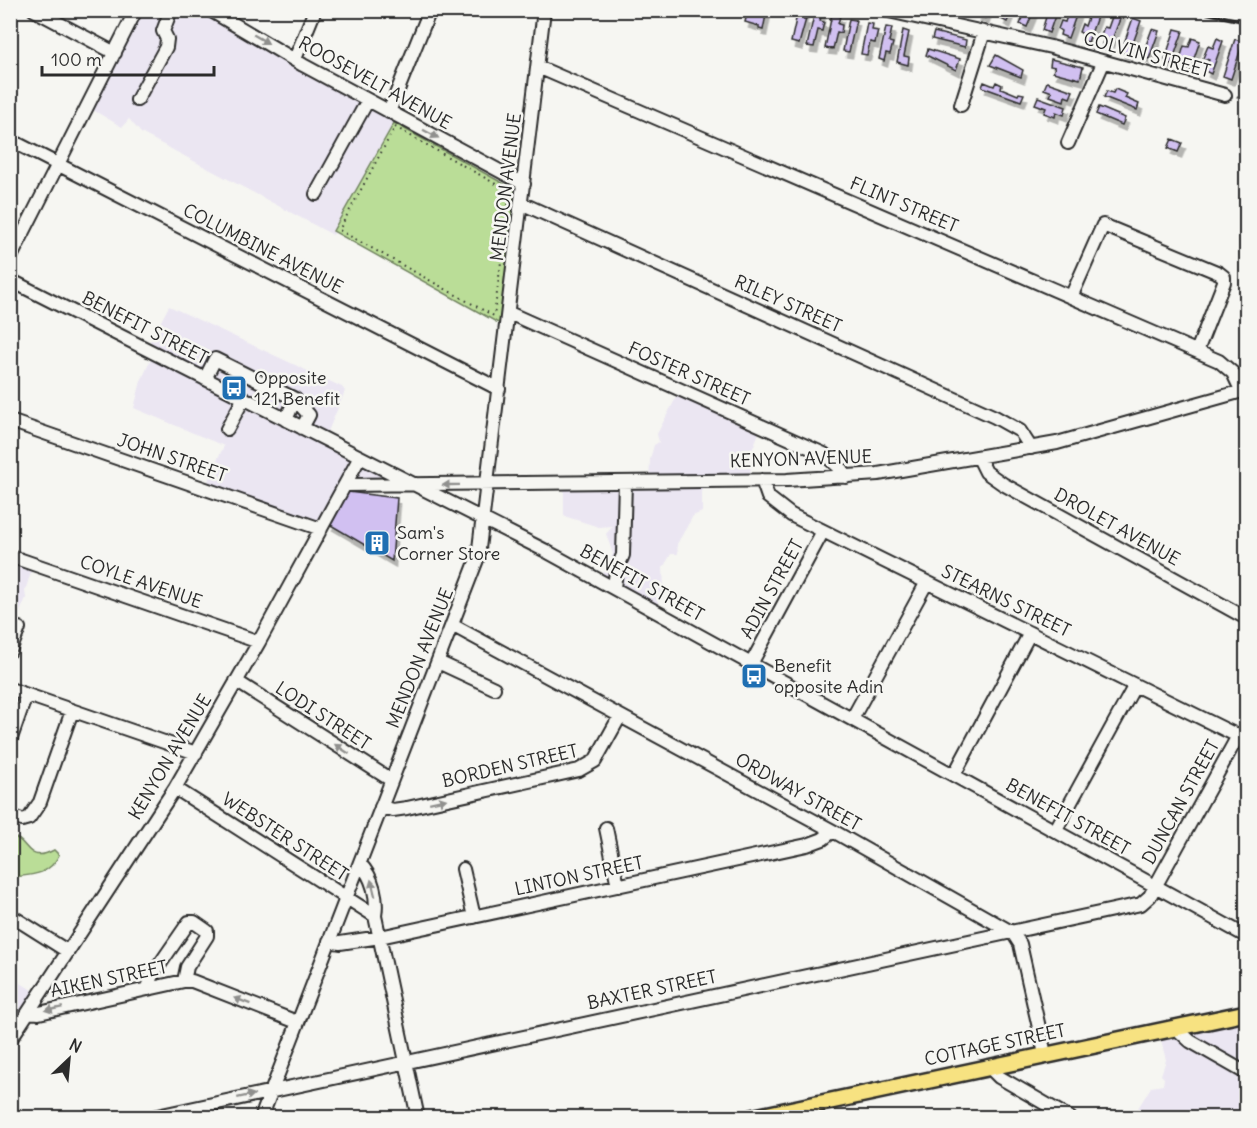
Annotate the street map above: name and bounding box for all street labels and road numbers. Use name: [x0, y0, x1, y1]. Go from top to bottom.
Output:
street label: COLVIN STREET: [1081, 26, 1213, 83]
street label: ROOSEVELT AVENUE: [295, 31, 456, 134]
street label: MENDON AVENUE: [485, 111, 526, 262]
street label: FLINT STREET: [847, 171, 962, 238]
street label: COLUMBINE AVENUE: [179, 198, 347, 299]
street label: RILEY STREET: [731, 270, 846, 337]
street label: BENEFIT STREET: [78, 286, 212, 369]
street label: FOSTER STREET: [625, 336, 754, 411]
street label: JOHN STREET: [114, 428, 230, 487]
street label: KENYON AVENUE: [729, 445, 873, 472]
street label: DROLET AVENUE: [1050, 482, 1184, 571]
street label: ADIN STREET: [735, 535, 808, 642]
street label: BENEFIT STREET: [576, 539, 708, 626]
street label: COYLE AVENUE: [77, 550, 205, 613]
street label: STEARNS STREET: [938, 559, 1075, 642]
street label: MENDON AVENUE: [381, 584, 458, 731]
street label: LODI STREET: [271, 676, 375, 755]
street label: KENYON AVENUE: [123, 690, 216, 824]
street label: DUNCAN STREET: [1137, 735, 1224, 868]
street label: BORDEN STREET: [440, 739, 580, 792]
street label: ORDWAY STREET: [731, 747, 865, 836]
street label: BENEFIT STREET: [1002, 773, 1134, 860]
street label: WEBSTER STREET: [218, 787, 353, 886]
street label: LINTON STREET: [512, 851, 645, 900]
street label: AIKEN STREET: [48, 955, 170, 1002]
street label: BAXTER STREET: [585, 965, 719, 1014]
street label: COTTAGE STREET: [922, 1018, 1068, 1071]

